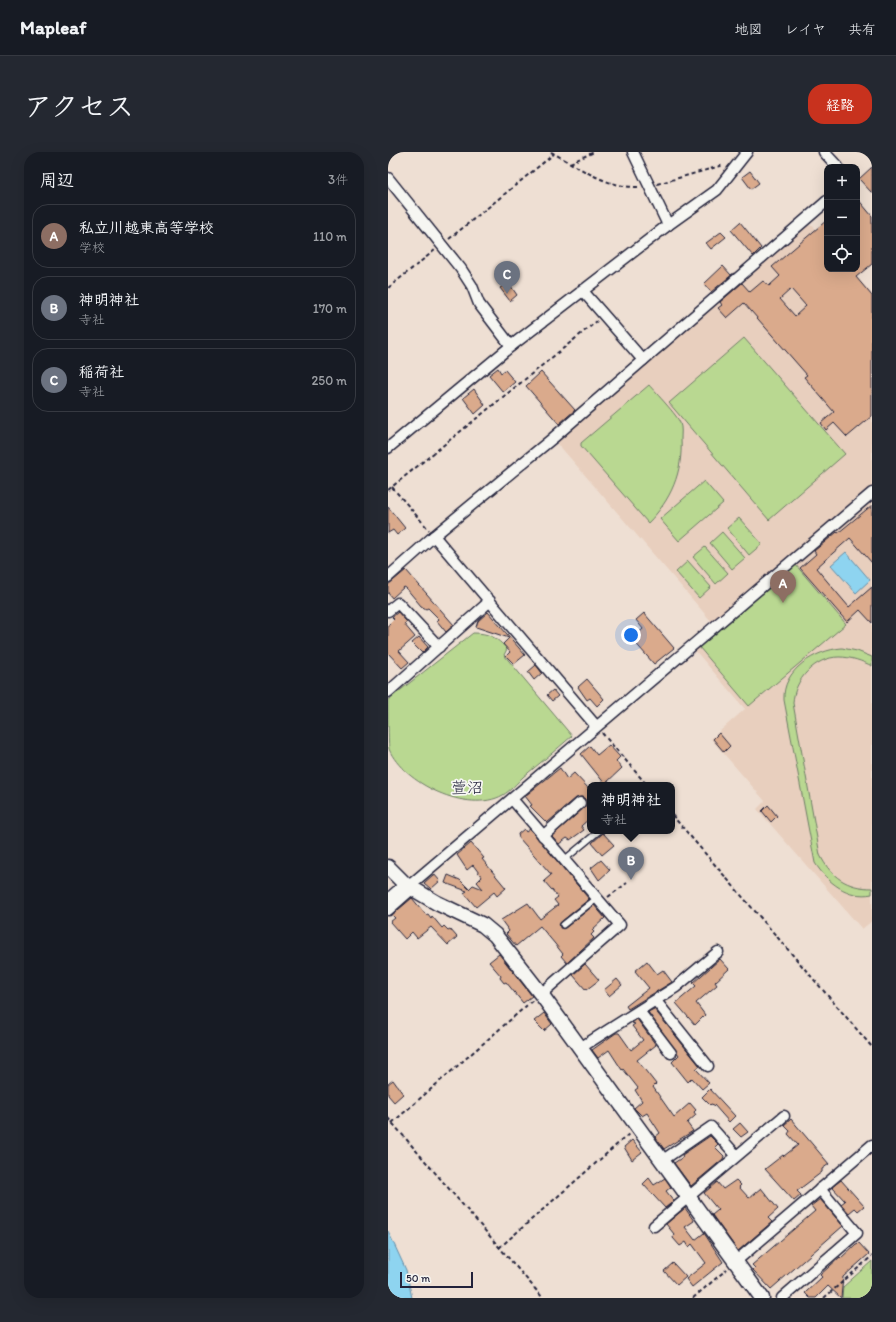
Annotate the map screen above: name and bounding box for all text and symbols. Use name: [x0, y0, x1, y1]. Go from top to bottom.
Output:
text: Mapleaf: [20, 16, 86, 39]
text: 地図: [735, 21, 763, 38]
text: レイヤ: [785, 21, 826, 38]
text: 共有: [848, 21, 876, 38]
button: 経路: [808, 84, 872, 124]
text: アクセス: [24, 89, 134, 123]
map controls: [824, 164, 860, 272]
button: +: [824, 164, 860, 200]
text: 周辺: [40, 170, 74, 190]
text: 3件: [328, 172, 348, 187]
button: −: [824, 200, 860, 236]
text: 私立川越東高等学校: [79, 219, 214, 237]
text: A: [50, 229, 58, 244]
text: 110 m: [313, 229, 347, 244]
button: locate: [824, 236, 860, 272]
text: 学校: [79, 240, 105, 255]
pin: C: [494, 261, 520, 294]
text: 神明神社: [79, 291, 139, 309]
text: B: [50, 301, 58, 316]
text: 170 m: [313, 301, 347, 316]
text: 寺社: [79, 312, 105, 327]
text: 稲荷社: [79, 363, 124, 381]
text: C: [50, 373, 58, 388]
text: 250 m: [311, 373, 347, 388]
text: 寺社: [79, 384, 105, 399]
pin: A: [770, 570, 796, 603]
your location: [621, 625, 641, 645]
district label: 萱沼: [451, 778, 483, 797]
popup: [587, 782, 675, 834]
text: 神明神社: [601, 791, 661, 809]
text: 寺社: [601, 812, 627, 827]
pin: B: [618, 847, 644, 880]
scale bar: [400, 1270, 473, 1289]
text: 50 m: [406, 1272, 430, 1285]

